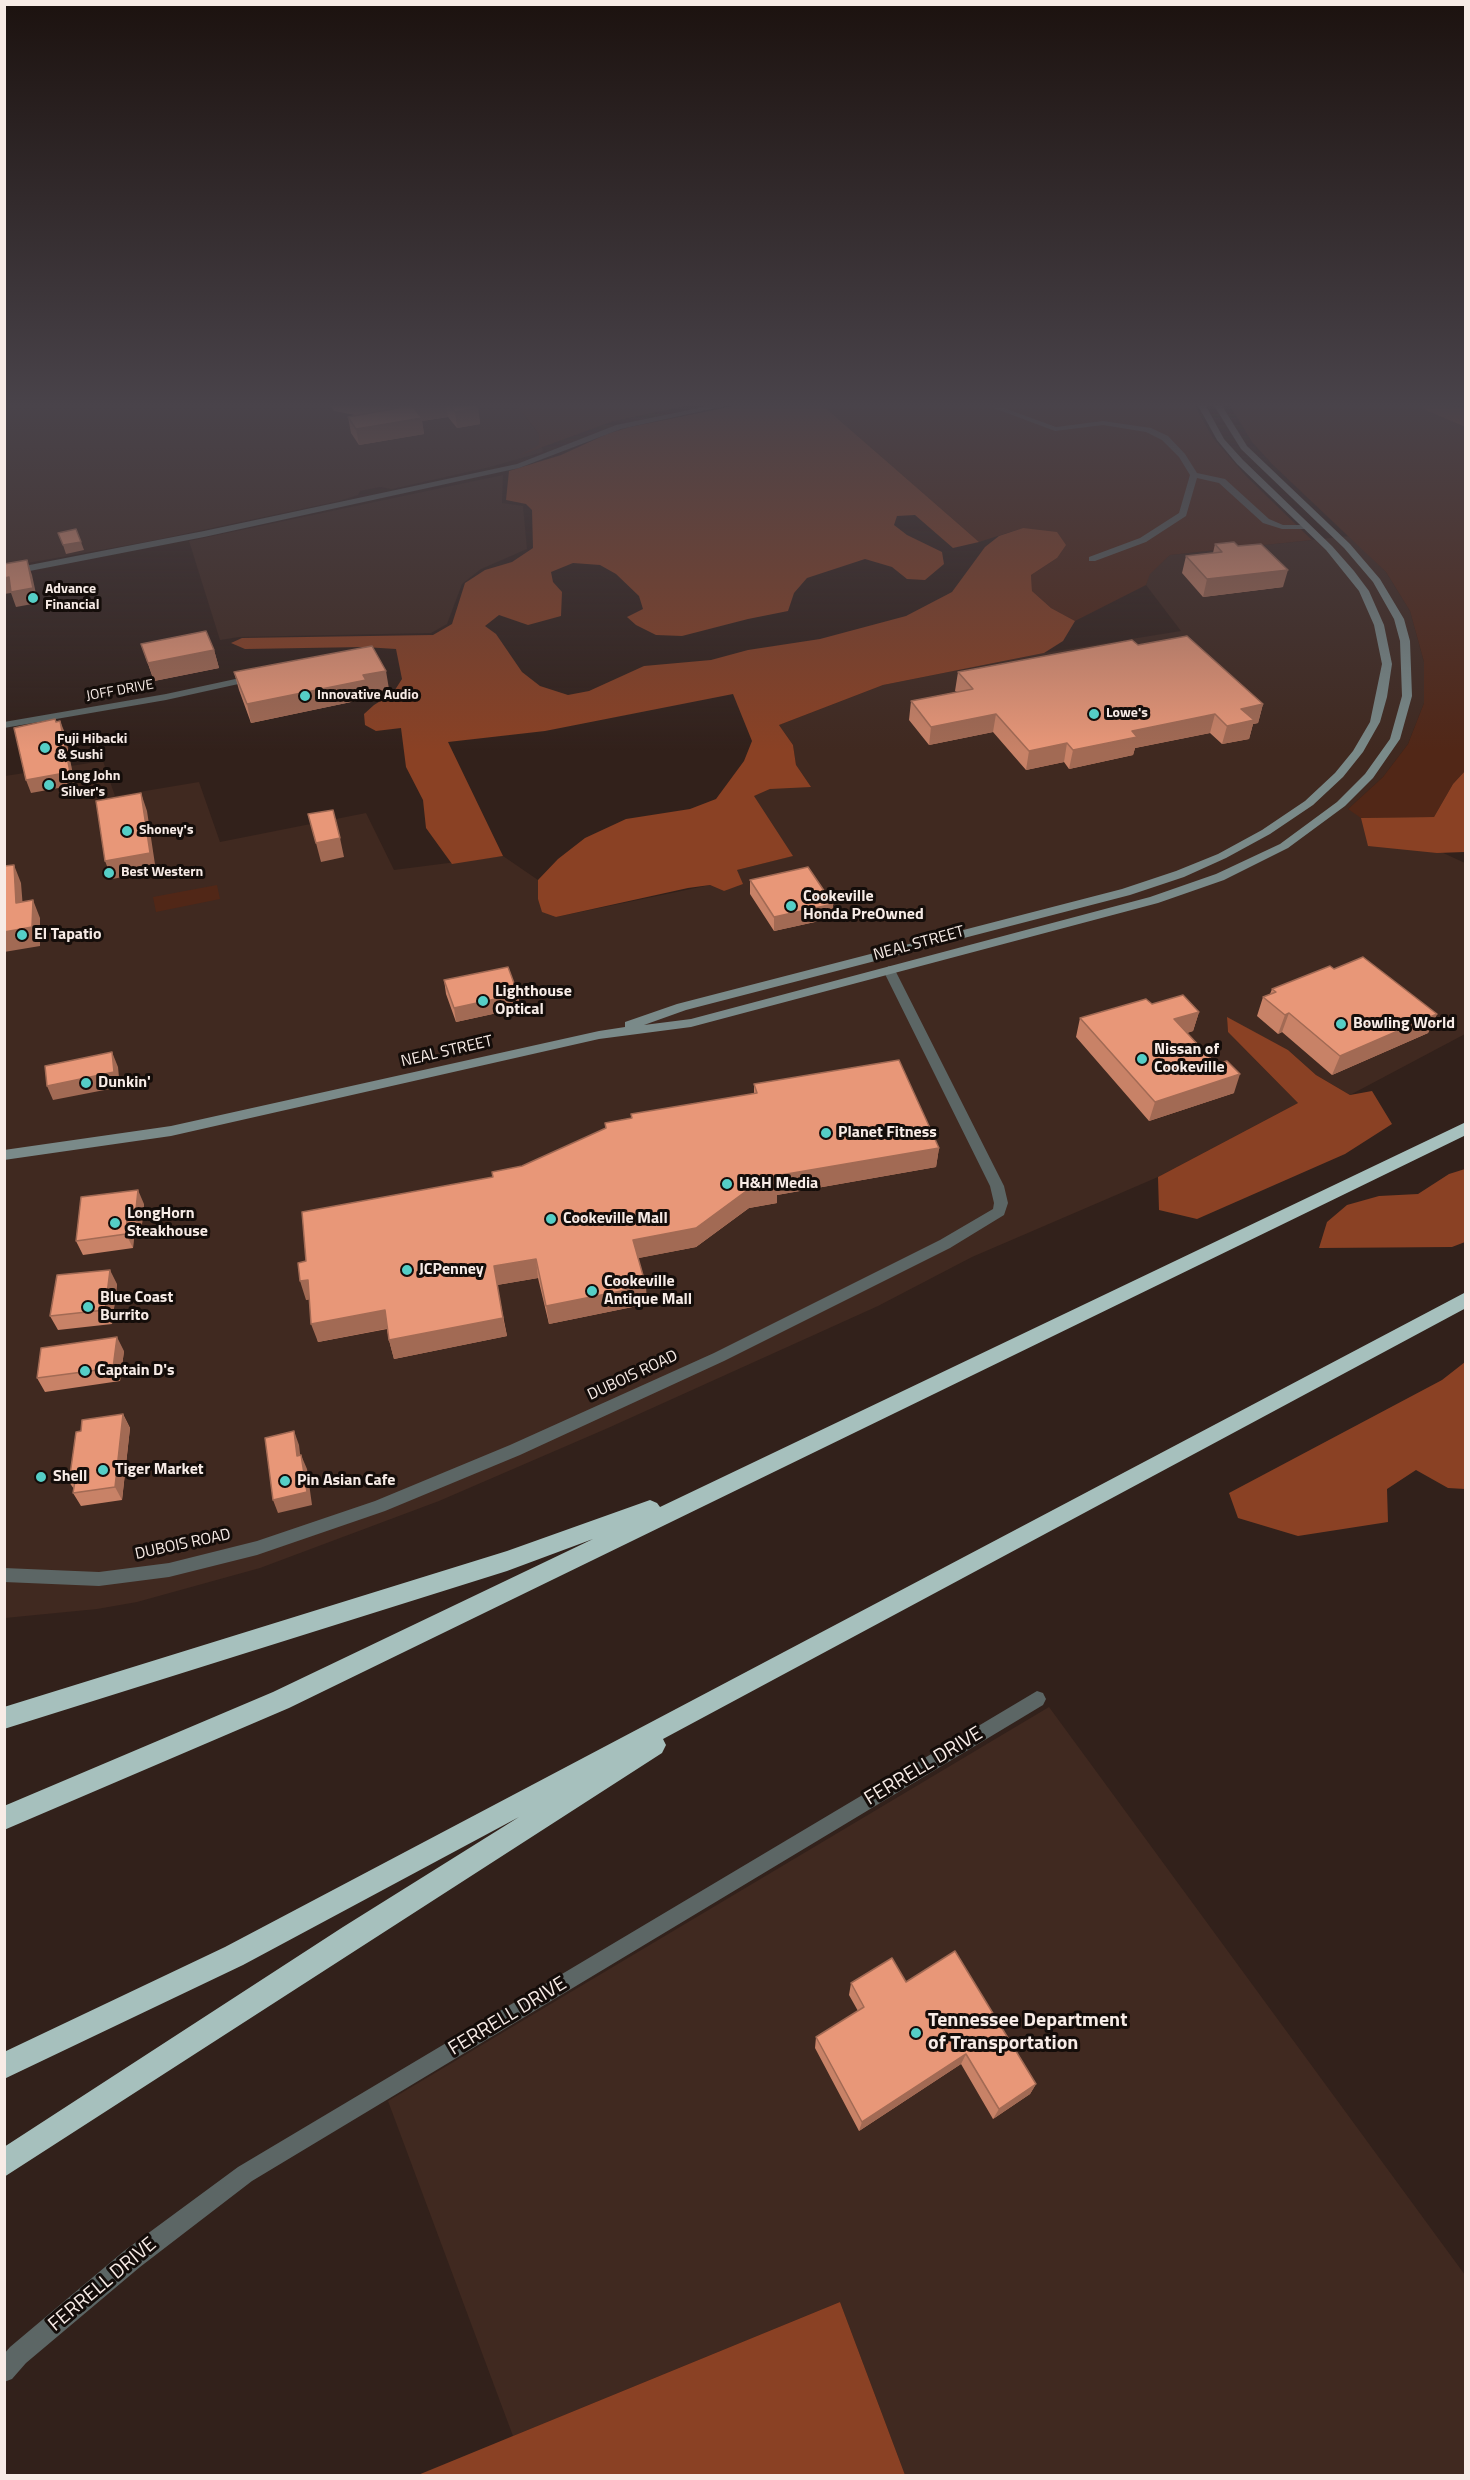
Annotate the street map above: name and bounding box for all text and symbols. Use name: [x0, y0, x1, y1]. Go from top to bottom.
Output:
place label: Advance Financial: [45, 582, 99, 614]
marker: Advance Financial: [26, 591, 40, 605]
street label: JOFF DRIVE: [85, 677, 155, 705]
place label: Innovative Audio: [317, 688, 419, 704]
marker: Innovative Audio: [298, 689, 312, 703]
place label: Lowe's: [1106, 706, 1148, 722]
marker: Lowe's: [1087, 707, 1101, 721]
place label: Fuji Hibacki & Sushi: [57, 732, 127, 764]
marker: Fuji Hibacki & Sushi: [38, 741, 52, 755]
place label: Long John Silver's: [61, 769, 120, 802]
marker: Long John Silver's: [42, 778, 56, 792]
place label: Shoney's: [139, 823, 194, 839]
marker: Shoney's: [120, 824, 134, 838]
place label: Best Western: [121, 865, 203, 881]
marker: Best Western: [102, 866, 116, 880]
place label: Cookeville Honda PreOwned: [803, 887, 924, 925]
marker: Cookeville Honda PreOwned: [784, 899, 798, 913]
street label: NEAL STREET: [871, 923, 967, 965]
place label: El Tapatio: [34, 925, 101, 945]
marker: El Tapatio: [15, 928, 29, 942]
place label: Lighthouse Optical: [495, 982, 572, 1020]
marker: Lighthouse Optical: [476, 994, 490, 1008]
place label: Bowling World: [1353, 1014, 1455, 1034]
marker: Bowling World: [1334, 1017, 1348, 1031]
street label: NEAL STREET: [399, 1032, 495, 1072]
place label: Nissan of Cookeville: [1154, 1040, 1225, 1078]
marker: Nissan of Cookeville: [1135, 1052, 1149, 1066]
place label: Dunkin': [98, 1073, 151, 1093]
marker: Dunkin': [79, 1076, 93, 1090]
place label: Planet Fitness: [838, 1123, 937, 1143]
marker: Planet Fitness: [819, 1126, 833, 1140]
place label: H&H Media: [739, 1174, 818, 1194]
marker: H&H Media: [720, 1177, 734, 1191]
place label: LongHorn Steakhouse: [127, 1204, 208, 1242]
place label: Cookeville Mall: [563, 1209, 668, 1229]
marker: Cookeville Mall: [544, 1212, 558, 1226]
marker: LongHorn Steakhouse: [108, 1216, 122, 1230]
place label: JCPenney: [419, 1260, 484, 1280]
marker: JCPenney: [400, 1263, 414, 1277]
place label: Cookeville Antique Mall: [604, 1272, 692, 1310]
marker: Cookeville Antique Mall: [585, 1284, 599, 1298]
place label: Blue Coast Burrito: [100, 1288, 173, 1326]
marker: Blue Coast Burrito: [81, 1300, 95, 1314]
street label: DUBOIS ROAD: [585, 1347, 681, 1405]
place label: Captain D's: [97, 1361, 175, 1381]
marker: Captain D's: [78, 1364, 92, 1378]
place label: Tiger Market: [115, 1460, 204, 1480]
marker: Tiger Market: [96, 1463, 110, 1477]
place label: Shell: [53, 1467, 87, 1487]
marker: Shell: [34, 1470, 48, 1484]
place label: Pin Asian Cafe: [297, 1471, 395, 1491]
marker: Pin Asian Cafe: [278, 1474, 292, 1488]
street label: DUBOIS ROAD: [133, 1526, 233, 1564]
street label: FERRELL DRIVE: [861, 1722, 987, 1812]
street label: FERRELL DRIVE: [445, 1972, 571, 2062]
place label: Tennessee Department of Transportation: [928, 2009, 1127, 2056]
marker: Tennessee Department of Transportation: [909, 2026, 923, 2040]
street label: FERRELL DRIVE: [44, 2233, 162, 2337]

